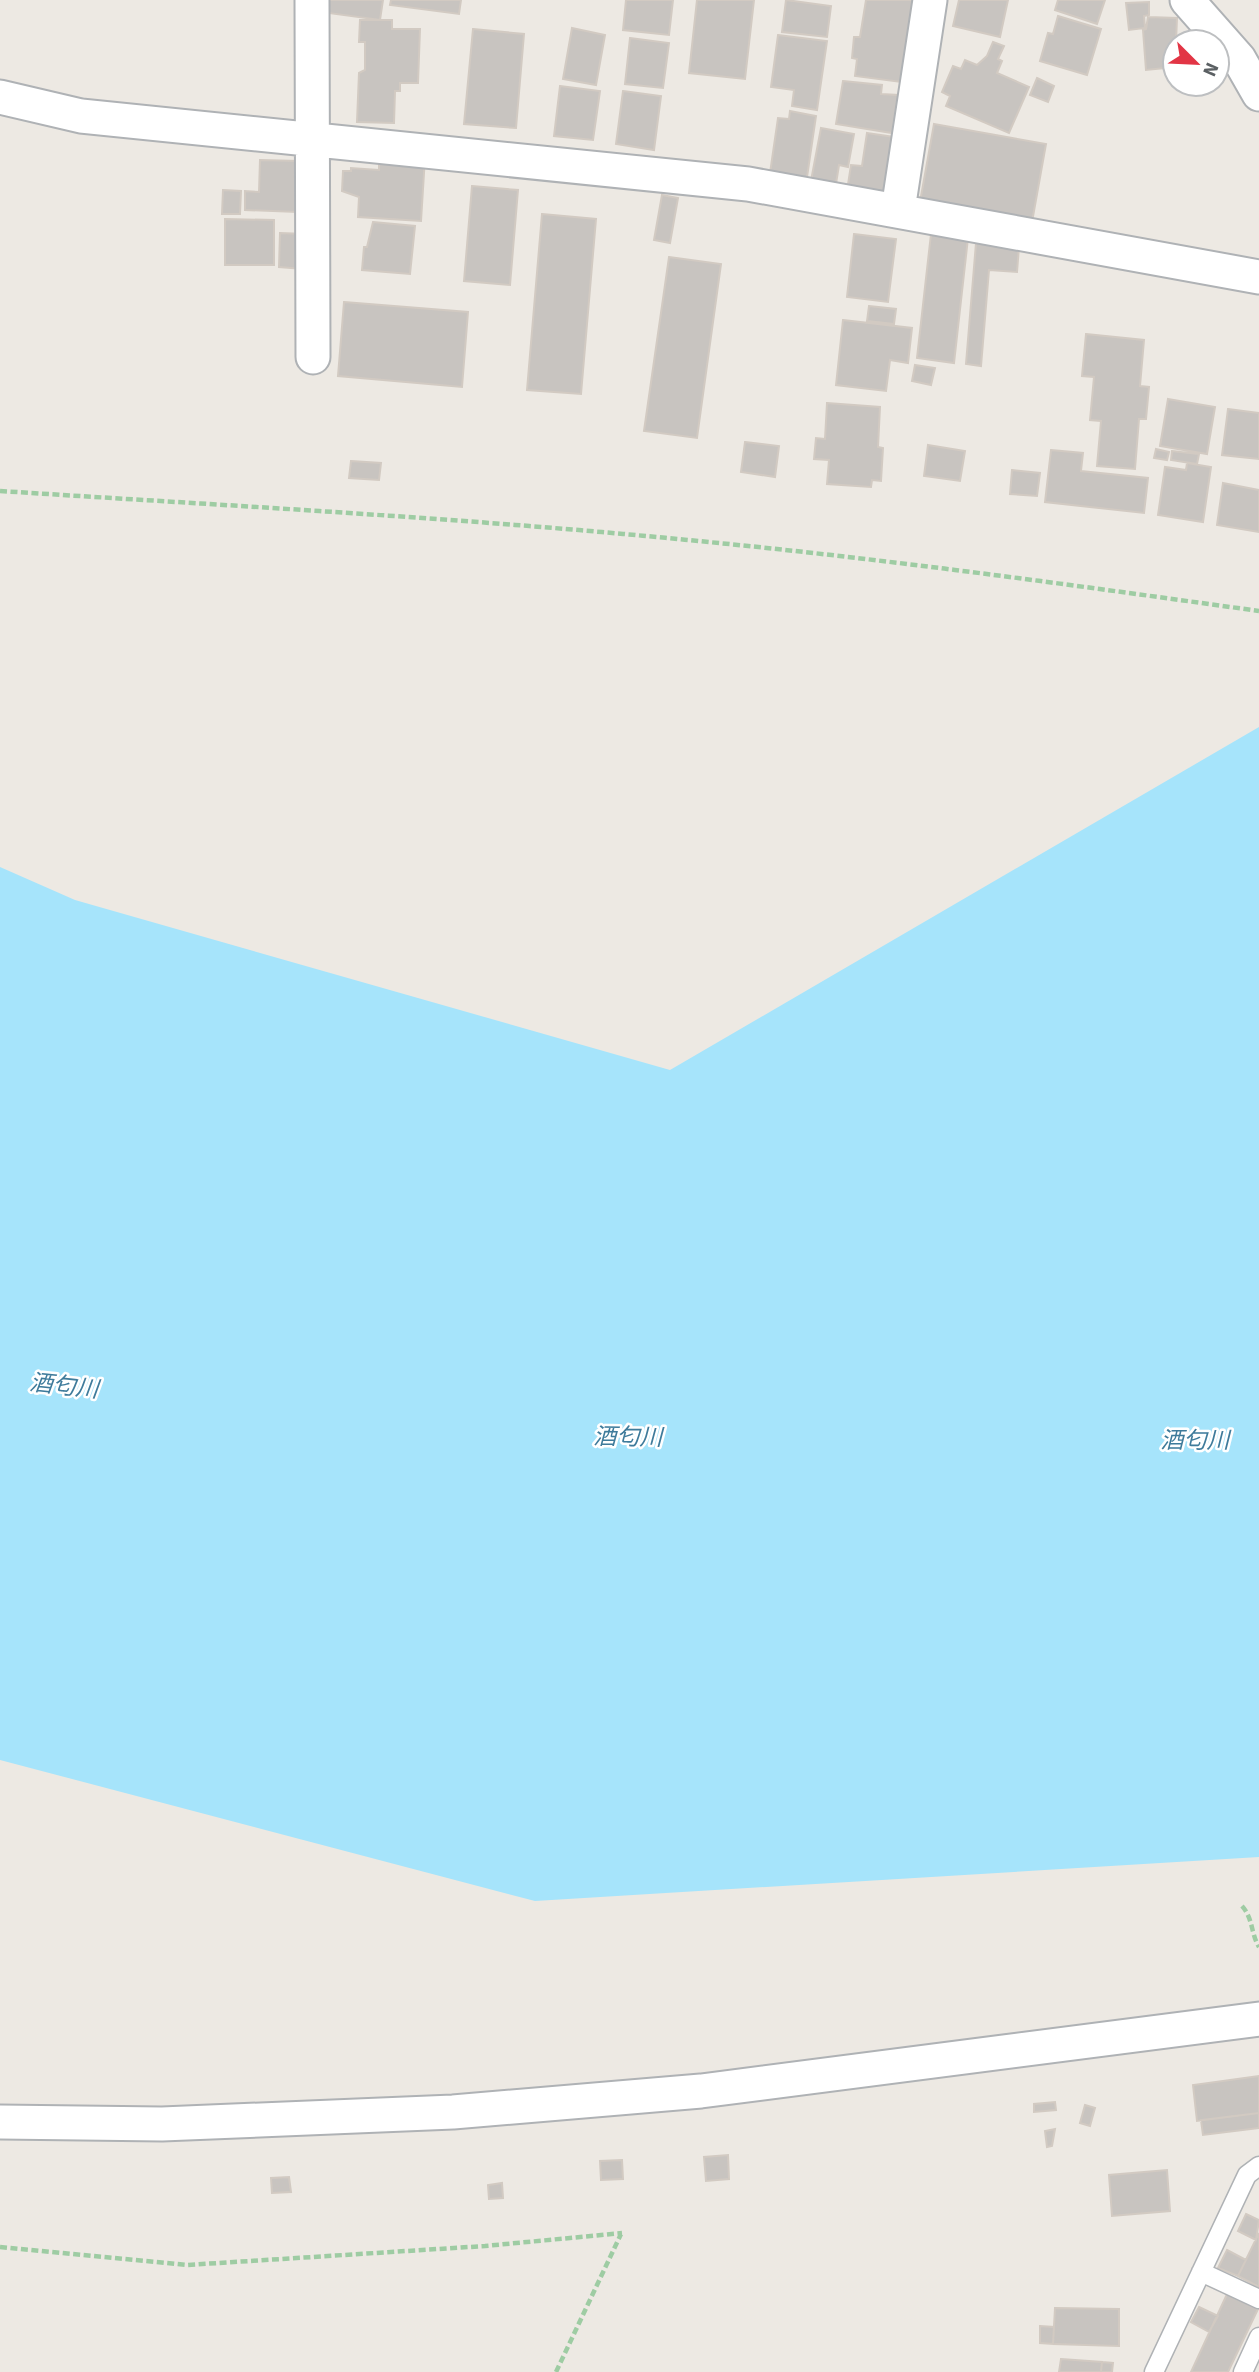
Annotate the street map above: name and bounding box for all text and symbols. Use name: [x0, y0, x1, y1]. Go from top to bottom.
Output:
north arrow: [1161, 28, 1231, 98]
text: N: [1195, 58, 1225, 81]
water label: 酒匂川: [28, 1366, 103, 1406]
water label: 酒匂川: [593, 1420, 666, 1454]
water label: 酒匂川: [1161, 1424, 1233, 1457]

